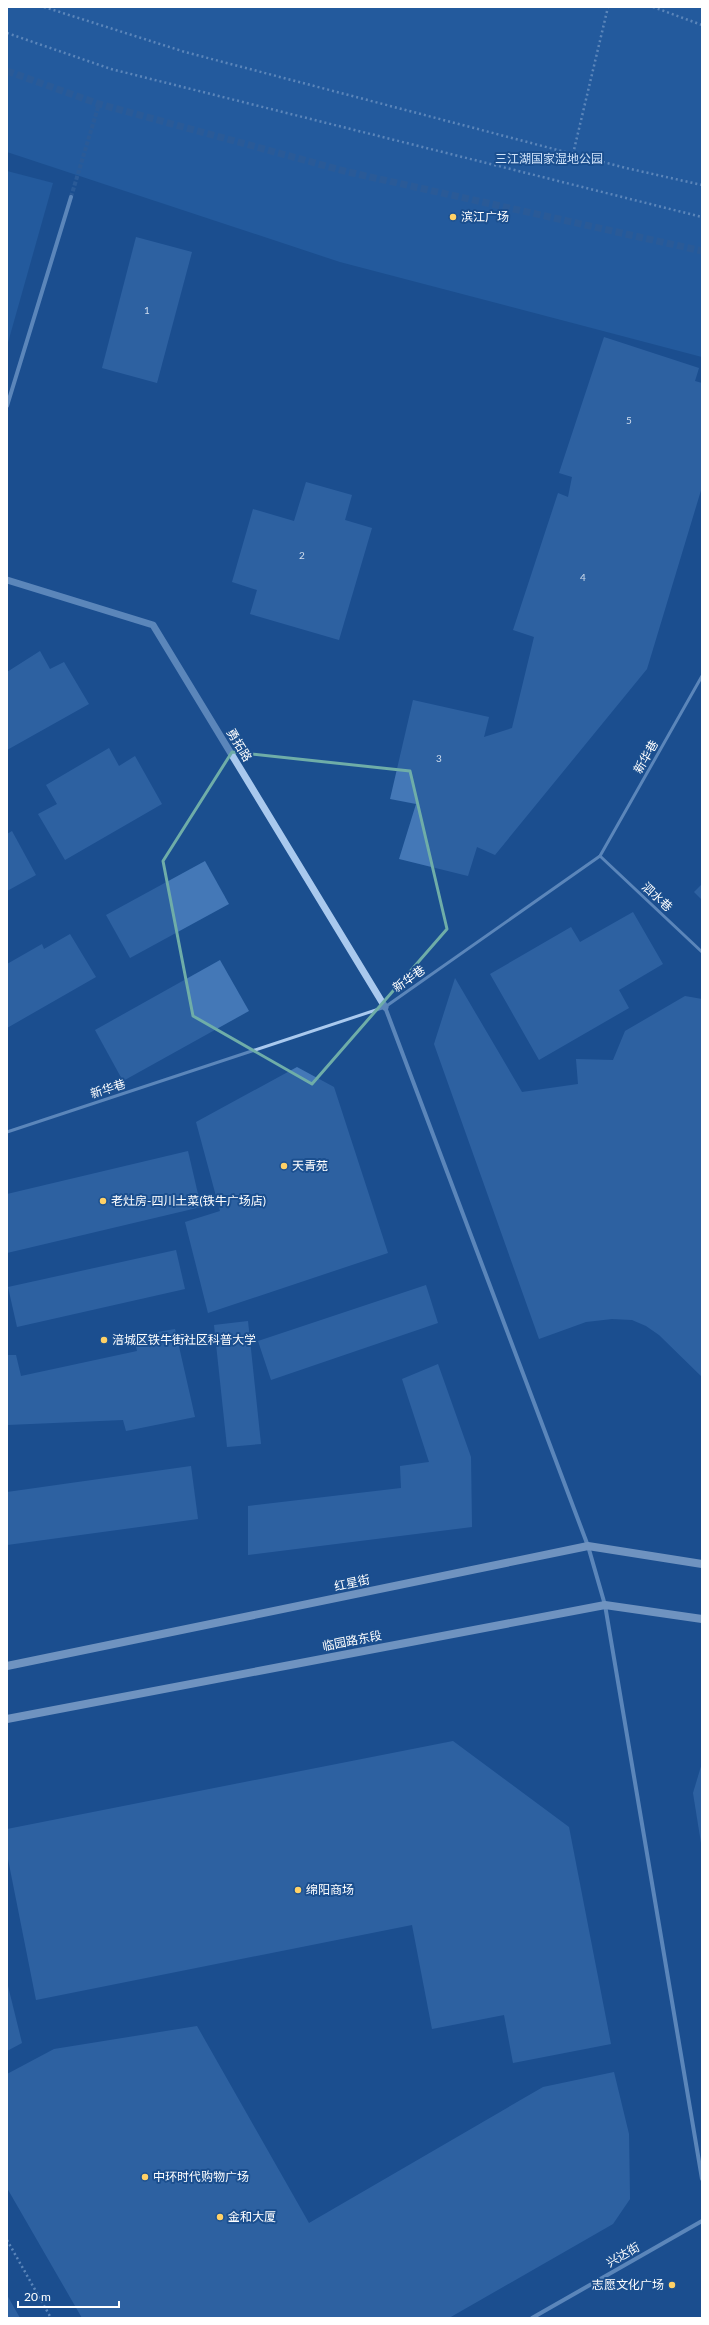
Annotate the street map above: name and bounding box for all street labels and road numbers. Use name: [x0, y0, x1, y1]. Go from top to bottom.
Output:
street label: 勇拓路: [224, 725, 255, 764]
street label: 新华巷: [630, 737, 661, 776]
street label: 泗水巷: [639, 879, 676, 914]
street label: 新华巷: [390, 962, 428, 995]
street label: 新华巷: [88, 1076, 127, 1101]
street label: 红星街: [333, 1571, 371, 1594]
street label: 临园路东段: [321, 1627, 383, 1654]
street label: 兴达街: [603, 2239, 642, 2270]

